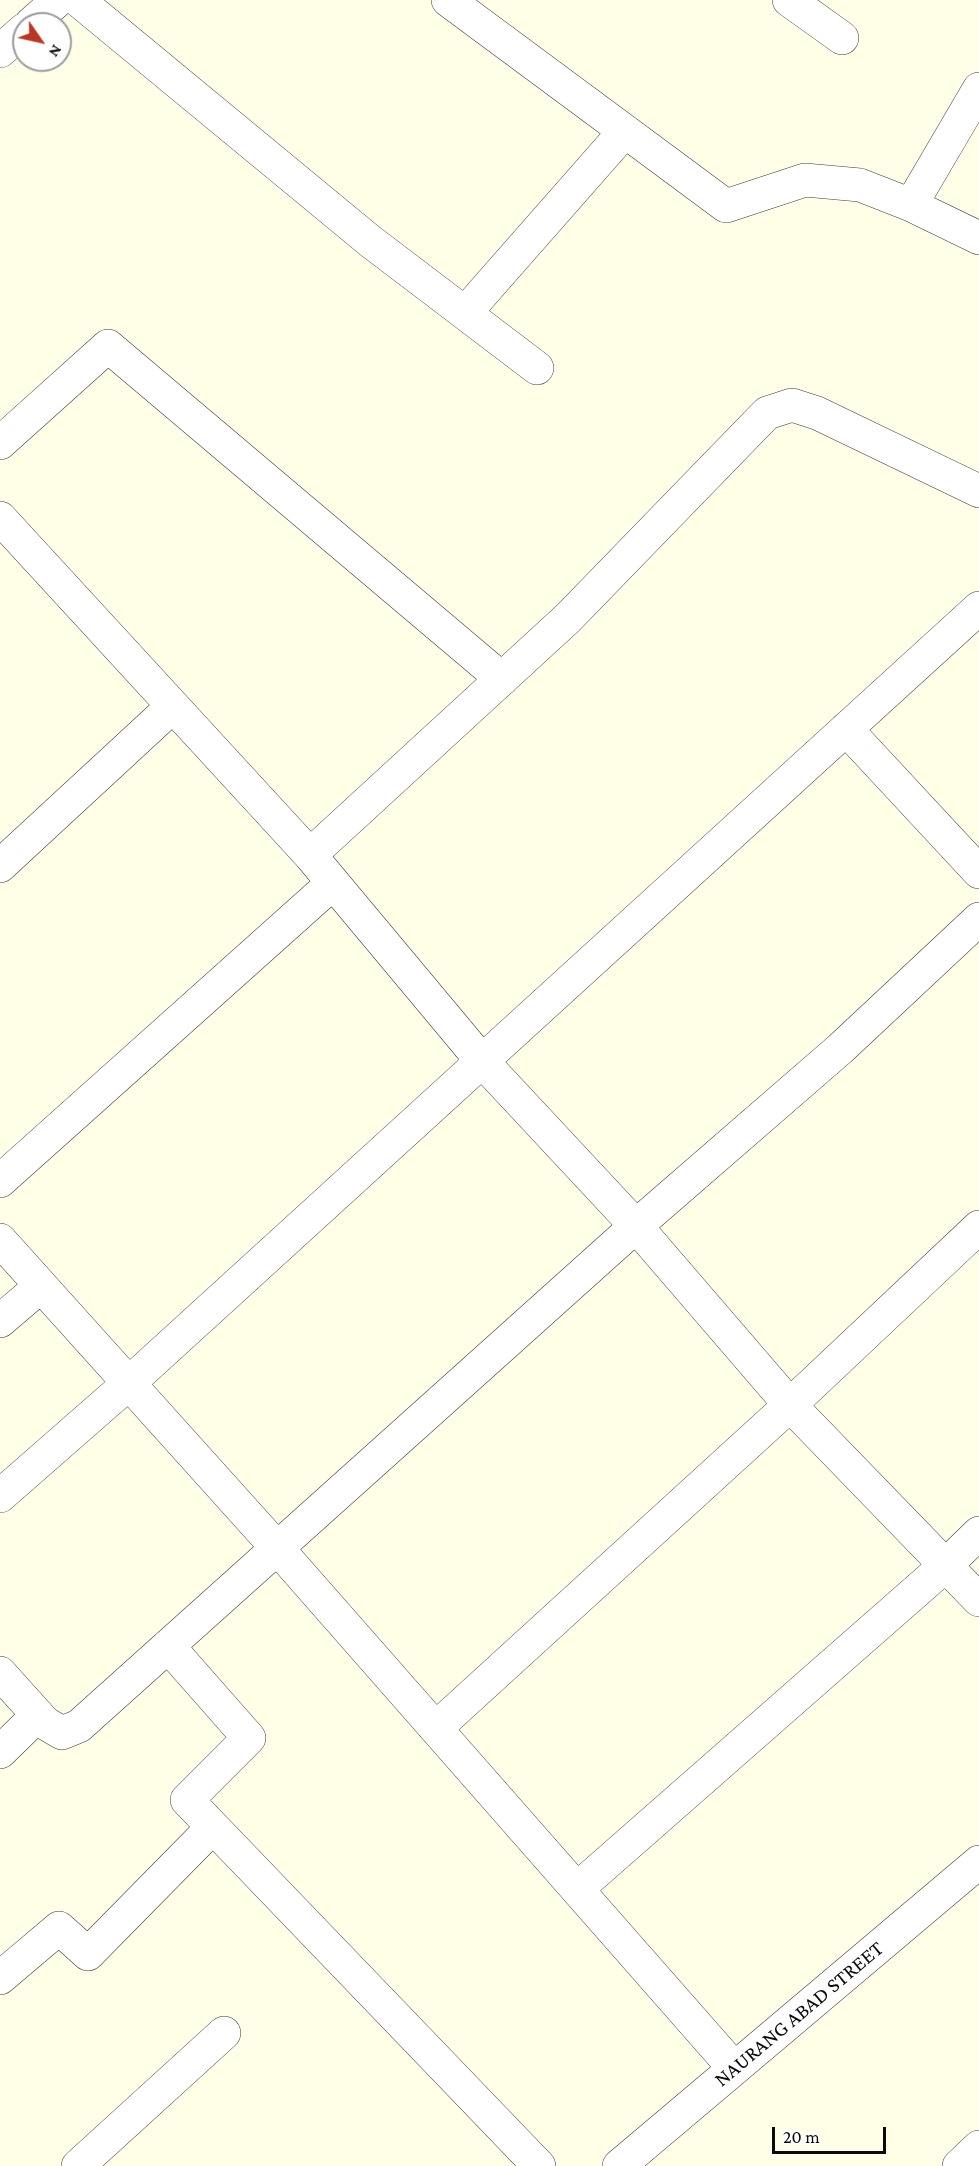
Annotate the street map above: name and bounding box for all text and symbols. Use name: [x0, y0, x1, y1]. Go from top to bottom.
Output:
north arrow: [12, 12, 72, 72]
text: N: [46, 42, 66, 61]
street label: NAURANG ABAD STREET: [709, 1936, 889, 2092]
scale bar: [775, 2115, 889, 2153]
text: 20 m: [783, 2127, 820, 2147]

